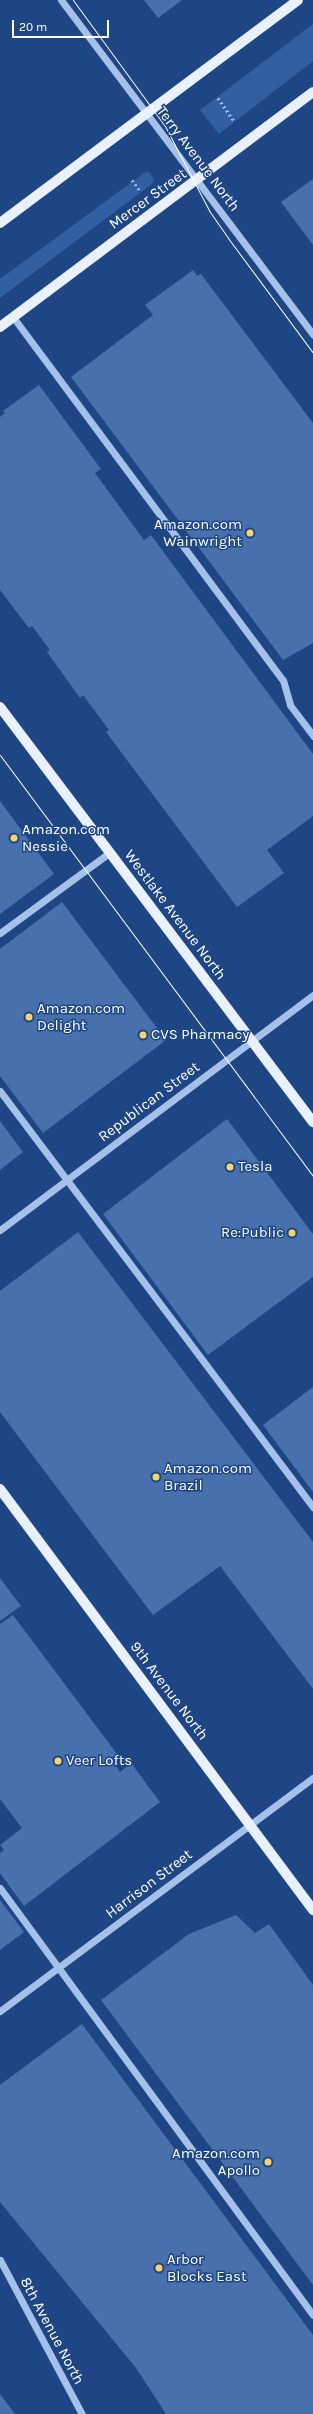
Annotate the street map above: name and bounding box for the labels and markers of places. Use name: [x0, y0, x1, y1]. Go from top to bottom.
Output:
place label: Amazon.com Wainwright: [154, 515, 242, 550]
marker: Amazon.com Wainwright: [245, 528, 255, 538]
place label: Amazon.com Nessie: [22, 820, 110, 855]
marker: Amazon.com Nessie: [9, 833, 19, 843]
place label: Amazon.com Delight: [37, 999, 125, 1034]
marker: Amazon.com Delight: [24, 1012, 34, 1022]
place label: CVS Pharmacy: [151, 1026, 249, 1044]
marker: CVS Pharmacy: [138, 1030, 148, 1040]
place label: Tesla: [238, 1158, 272, 1176]
marker: Tesla: [225, 1162, 235, 1172]
place label: Re:Public: [221, 1224, 284, 1242]
marker: Re:Public: [287, 1228, 297, 1238]
place label: Amazon.com Brazil: [164, 1459, 252, 1494]
marker: Amazon.com Brazil: [151, 1472, 161, 1482]
place label: Veer Lofts: [66, 1752, 132, 1770]
marker: Veer Lofts: [53, 1756, 63, 1766]
place label: Amazon.com Apollo: [172, 2144, 260, 2179]
marker: Amazon.com Apollo: [263, 2157, 273, 2167]
place label: Arbor Blocks East: [167, 2250, 247, 2285]
marker: Arbor Blocks East: [154, 2263, 164, 2273]

